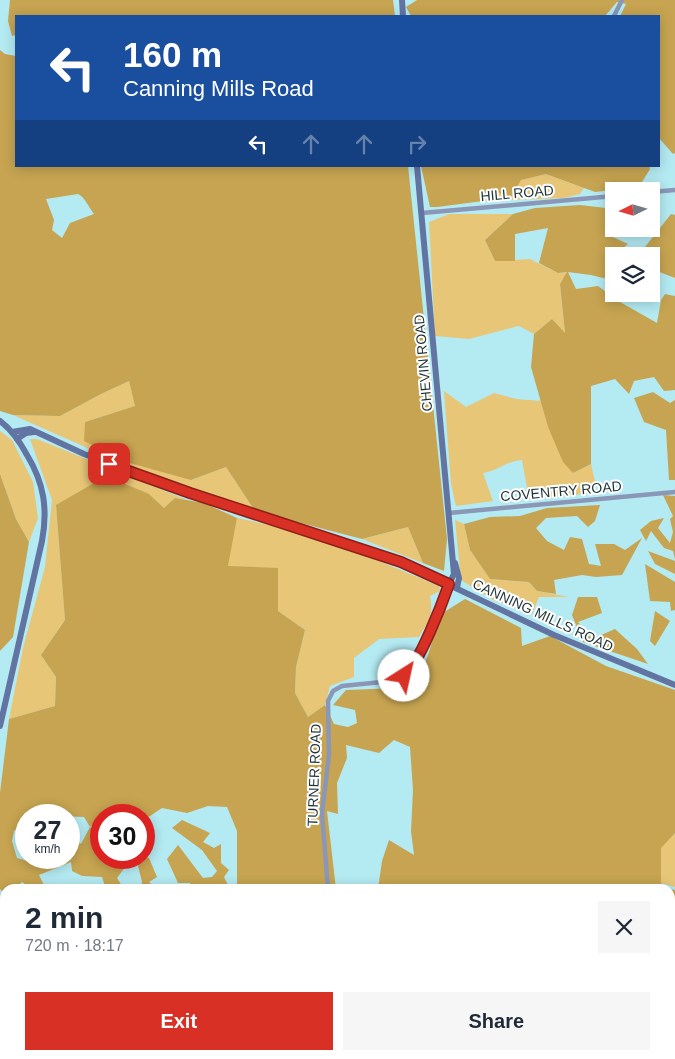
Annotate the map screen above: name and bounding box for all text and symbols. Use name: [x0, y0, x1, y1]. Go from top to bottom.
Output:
icon: left: [40, 35, 105, 100]
text: 160 m: [123, 35, 222, 74]
text: Canning Mills Road: [123, 76, 314, 101]
icon: left: [244, 130, 272, 158]
icon: ahead: [297, 130, 325, 158]
icon: ahead: [350, 130, 378, 158]
icon: right: [403, 130, 431, 158]
street label: HILL ROAD: [480, 182, 554, 204]
north arrow: [605, 182, 660, 238]
map controls: [605, 182, 660, 302]
button: layers: [605, 247, 660, 302]
street label: CHEVIN ROAD: [411, 314, 435, 412]
pin: [88, 443, 130, 485]
icon: arrive: [95, 450, 123, 478]
street label: COVENTRY ROAD: [500, 478, 622, 504]
street label: CANNING MILLS ROAD: [470, 575, 616, 655]
position arrow: [377, 649, 429, 701]
street label: TURNER ROAD: [304, 723, 324, 827]
speed limit sign: 30: [90, 804, 155, 869]
text: 27: [34, 816, 61, 844]
text: km/h: [34, 842, 61, 856]
text: 2 min: [25, 901, 103, 934]
button: close: [598, 901, 650, 953]
text: 720 m · 18:17: [25, 937, 124, 954]
button: Exit: [25, 992, 333, 1050]
button: Share: [343, 992, 650, 1050]

